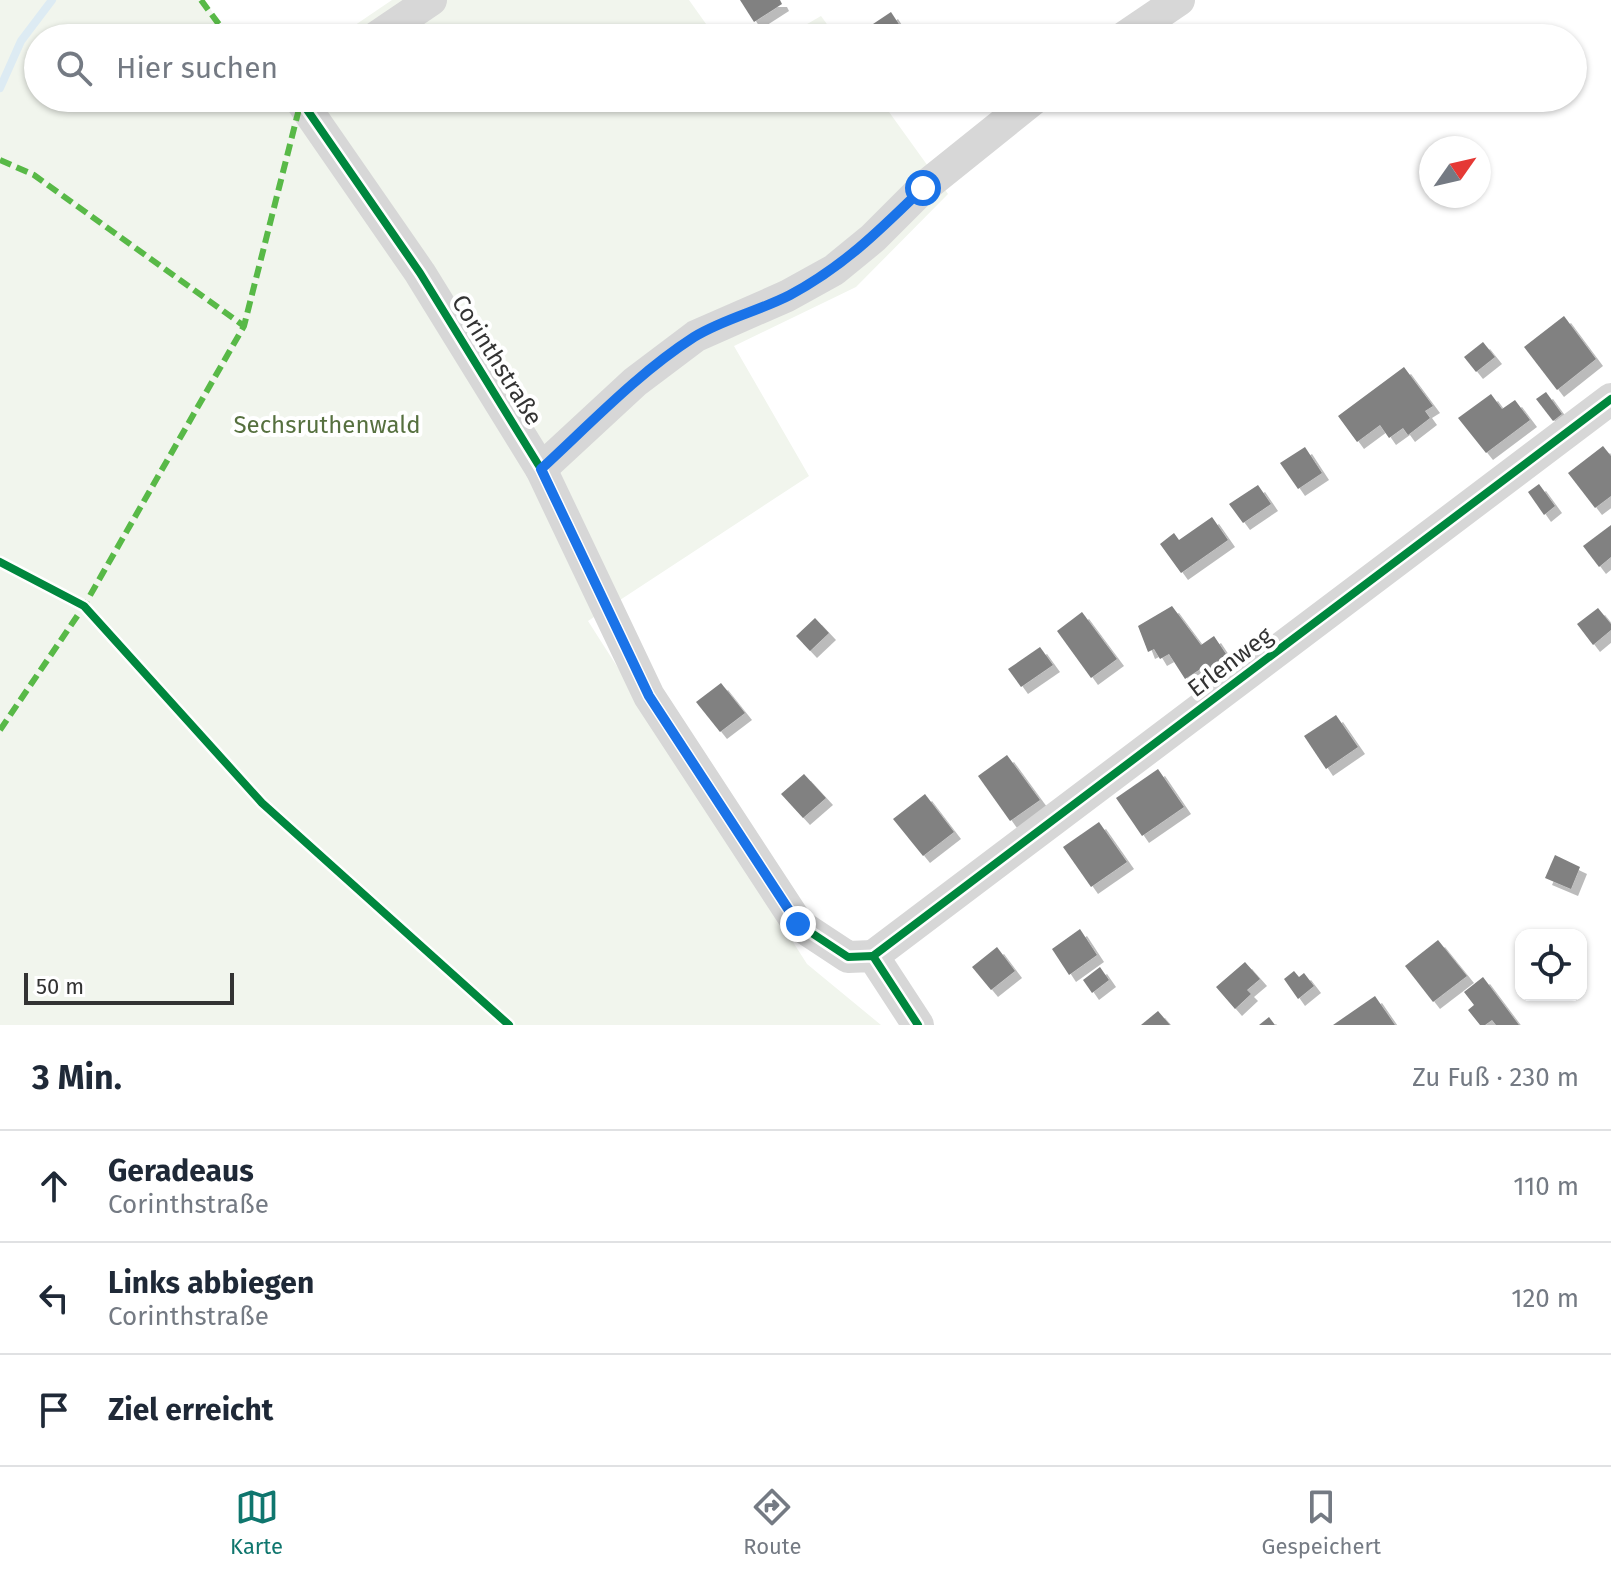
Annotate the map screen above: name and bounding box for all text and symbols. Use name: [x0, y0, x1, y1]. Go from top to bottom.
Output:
search box: [24, 24, 1587, 112]
icon: search: [52, 46, 96, 90]
text: Hier suchen: [116, 50, 278, 86]
north arrow: [1419, 136, 1491, 208]
route start: [905, 170, 941, 206]
street label: Corinthstraße: [446, 290, 548, 430]
park label: Sechsruthenwald: [233, 411, 421, 439]
street label: Erlenweg: [1182, 621, 1278, 703]
route end: [780, 906, 816, 942]
map controls: [1515, 929, 1587, 1001]
button: locate: [1515, 929, 1587, 1001]
scale bar: [24, 969, 234, 1005]
text: 50 m: [36, 973, 84, 1000]
text: 3 Min.: [32, 1057, 122, 1098]
text: Zu Fuß · 230 m: [1412, 1062, 1579, 1093]
text: Geradeaus: [108, 1153, 254, 1189]
icon: ahead: [32, 1164, 76, 1208]
text: 110 m: [1513, 1171, 1579, 1202]
text: Corinthstraße: [108, 1189, 269, 1220]
text: Links abbiegen: [108, 1265, 314, 1301]
icon: left: [32, 1276, 76, 1320]
text: 120 m: [1511, 1283, 1579, 1314]
text: Corinthstraße: [108, 1301, 269, 1332]
icon: arrive: [32, 1388, 76, 1432]
text: Ziel erreicht: [108, 1392, 273, 1428]
tab: Karte: [230, 1485, 283, 1560]
tab: Route: [743, 1485, 801, 1560]
tab: Gespeichert: [1262, 1485, 1381, 1560]

